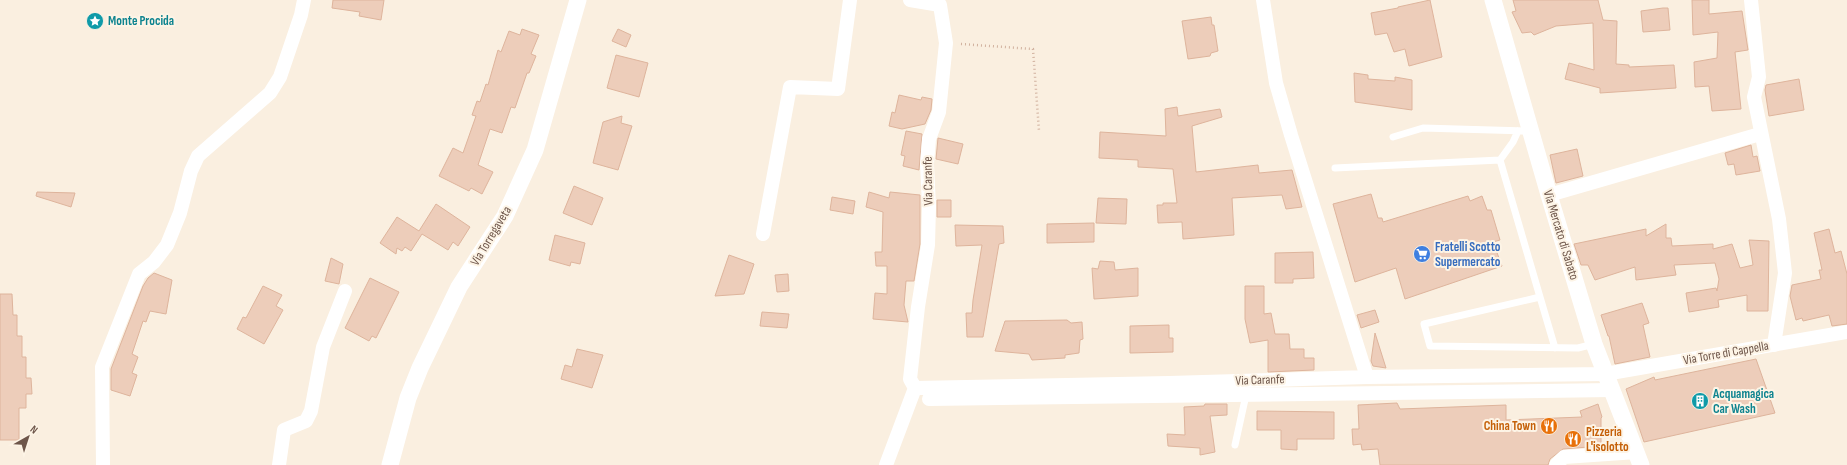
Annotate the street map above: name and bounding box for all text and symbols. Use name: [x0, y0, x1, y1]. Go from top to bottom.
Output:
place icon: Monte Procida: [85, 11, 105, 31]
place label: Monte Procida: [108, 13, 174, 29]
street label: Via Caranfe: [920, 156, 936, 206]
street label: Via Mercato di Sabato: [1540, 188, 1582, 282]
street label: Via Torregaveta: [467, 203, 515, 269]
place label: Fratelli Scotto Supermercato: [1435, 239, 1501, 270]
supermarket icon: Fratelli Scotto Supermercato: [1412, 244, 1432, 264]
street label: Via Torre di Cappella: [1682, 338, 1770, 368]
street label: Via Caranfe: [1235, 371, 1285, 389]
place label: Acquamagica Car Wash: [1712, 386, 1774, 417]
building icon: Acquamagica Car Wash: [1690, 391, 1710, 411]
restaurant icon: China Town: [1539, 416, 1559, 436]
north arrow: [8, 417, 48, 457]
place label: China Town: [1484, 418, 1536, 434]
text: N: [28, 423, 40, 437]
place label: Pizzeria L'isolotto: [1586, 424, 1629, 455]
restaurant icon: Pizzeria L'isolotto: [1563, 429, 1583, 449]

